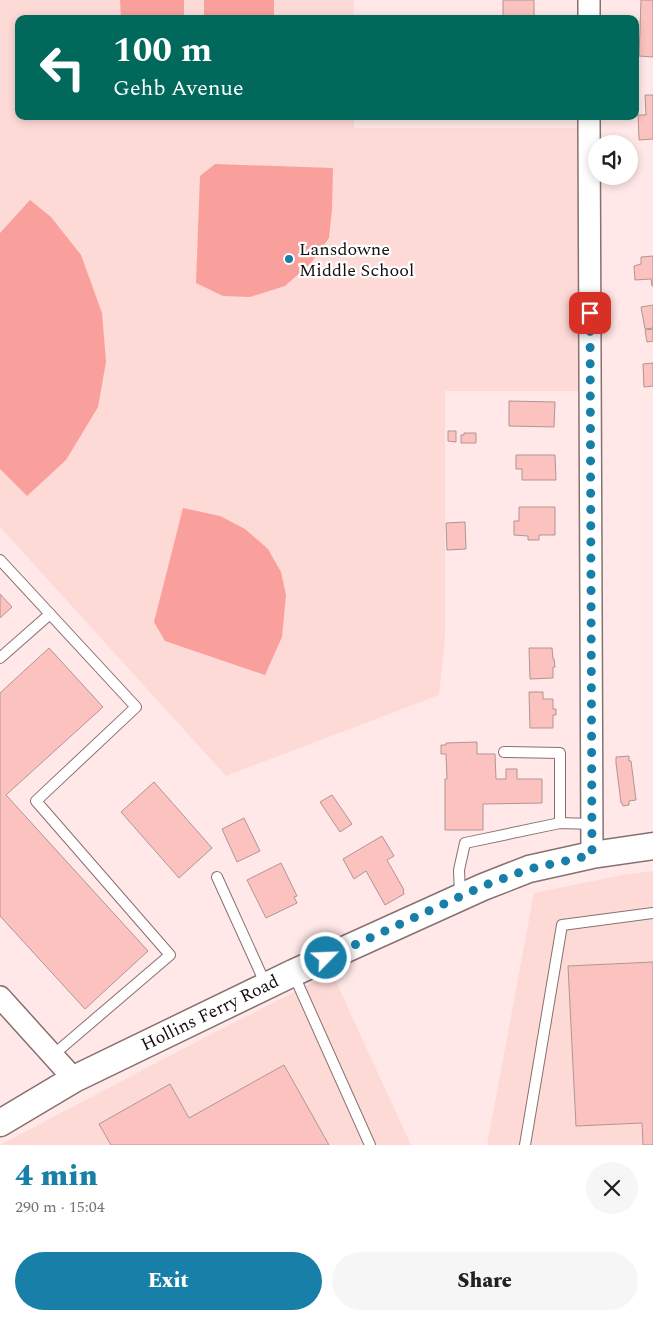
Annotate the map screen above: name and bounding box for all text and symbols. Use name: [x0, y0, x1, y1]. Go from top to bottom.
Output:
text: 100 m: [113, 24, 212, 77]
icon: left: [30, 35, 95, 100]
text: Gehb Avenue: [113, 72, 244, 105]
map controls: [588, 135, 638, 185]
button: sound: [588, 135, 638, 185]
place label: Lansdowne Middle School: [299, 236, 414, 284]
marker: Lansdowne Middle School: [283, 253, 295, 265]
pin: [569, 292, 611, 334]
icon: arrive: [576, 299, 604, 327]
position arrow: [299, 931, 351, 983]
street label: Hollins Ferry Road: [136, 968, 284, 1058]
text: 4 min: [15, 1153, 98, 1199]
button: close: [586, 1162, 638, 1214]
text: 290 m · 15:04: [15, 1195, 105, 1219]
button: Exit: [15, 1252, 322, 1310]
button: Share: [332, 1252, 638, 1310]

